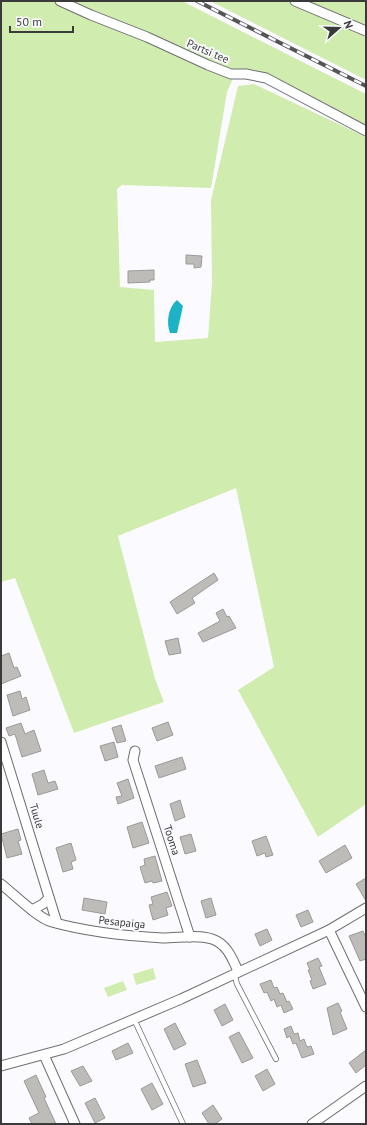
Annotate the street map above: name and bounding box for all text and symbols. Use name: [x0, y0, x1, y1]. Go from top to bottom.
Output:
scale bar: [10, 8, 73, 34]
north arrow: [319, 8, 359, 48]
text: 50 m: [16, 14, 42, 29]
text: N: [341, 19, 356, 30]
street label: Partsi tee: [185, 36, 231, 66]
street label: Tuule: [27, 802, 48, 831]
street label: Tooma: [161, 823, 183, 857]
street label: Pesapaiga: [98, 913, 146, 931]

